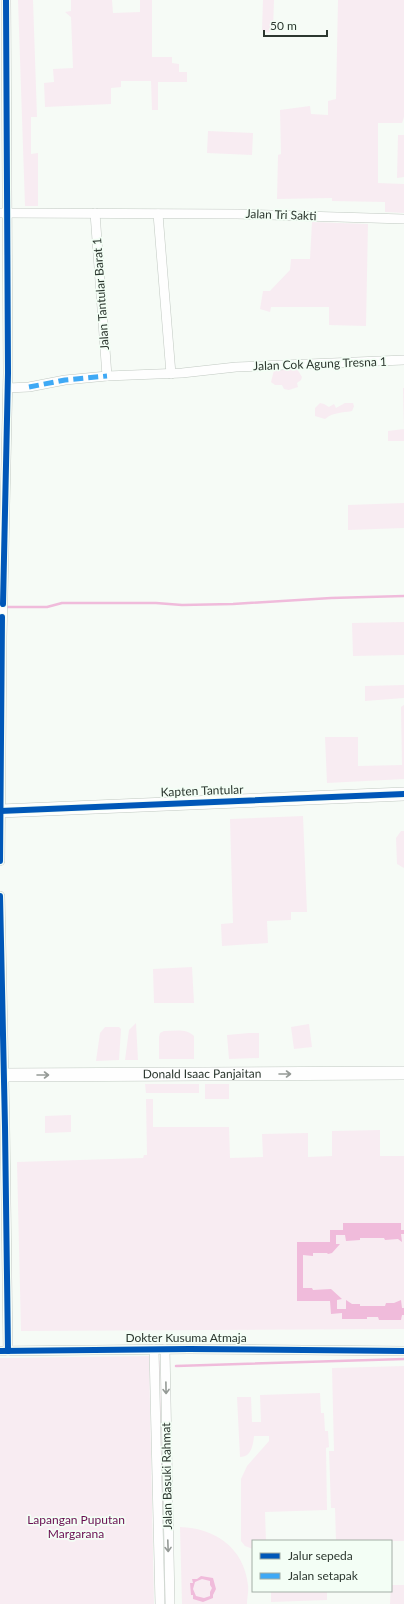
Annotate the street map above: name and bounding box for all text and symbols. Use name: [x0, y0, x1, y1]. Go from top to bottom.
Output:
scale bar: [264, 12, 327, 38]
text: 50 m: [270, 18, 297, 33]
street label: Jalan Tri Sakti: [245, 206, 317, 223]
street label: Jalan Tantular Barat 1: [89, 237, 112, 351]
street label: Jalan Cok Agung Tresna 1: [253, 354, 387, 373]
street label: Kapten Tantular: [160, 782, 244, 799]
street label: Donald Isaac Panjaitan: [143, 1066, 261, 1081]
one-way arrow: [278, 1070, 291, 1078]
one-way arrow: [36, 1071, 49, 1079]
street label: Dokter Kusuma Atmaja: [125, 1330, 247, 1345]
one-way arrow: [162, 1381, 169, 1394]
street label: Jalan Basuki Rahmat: [158, 1422, 175, 1530]
park label: Lapangan Puputan Margarana: [27, 1512, 125, 1541]
one-way arrow: [165, 1539, 172, 1552]
legend: [252, 1540, 392, 1592]
text: Jalur sepeda: [288, 1548, 353, 1563]
text: Jalan setapak: [288, 1568, 359, 1583]

